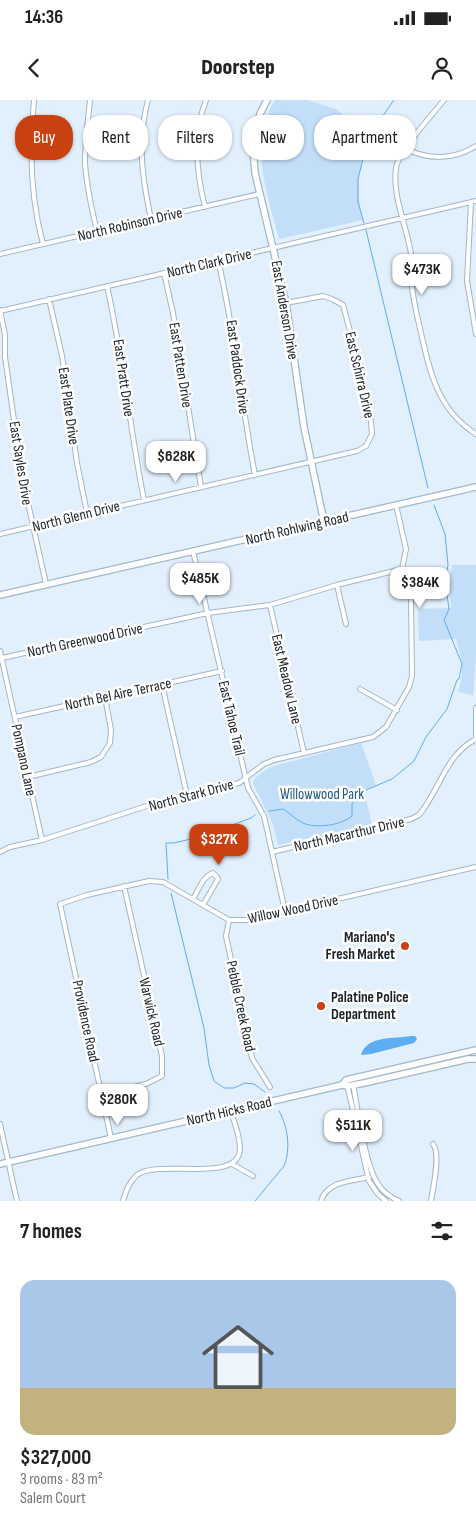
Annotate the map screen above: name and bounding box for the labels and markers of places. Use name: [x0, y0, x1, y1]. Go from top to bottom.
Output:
pin: $473K: [387, 254, 457, 296]
pin: $628K: [141, 440, 211, 483]
pin: $485K: [165, 562, 235, 605]
pin: $384K: [385, 566, 455, 609]
pin: $327K: [184, 824, 254, 866]
place label: Mariano's Fresh Market: [326, 928, 395, 964]
marker: Mariano's Fresh Market: [399, 940, 411, 952]
place label: Palatine Police Department: [331, 988, 409, 1024]
marker: Palatine Police Department: [315, 1000, 327, 1012]
pin: $280K: [83, 1084, 153, 1126]
pin: $511K: [318, 1110, 388, 1152]

